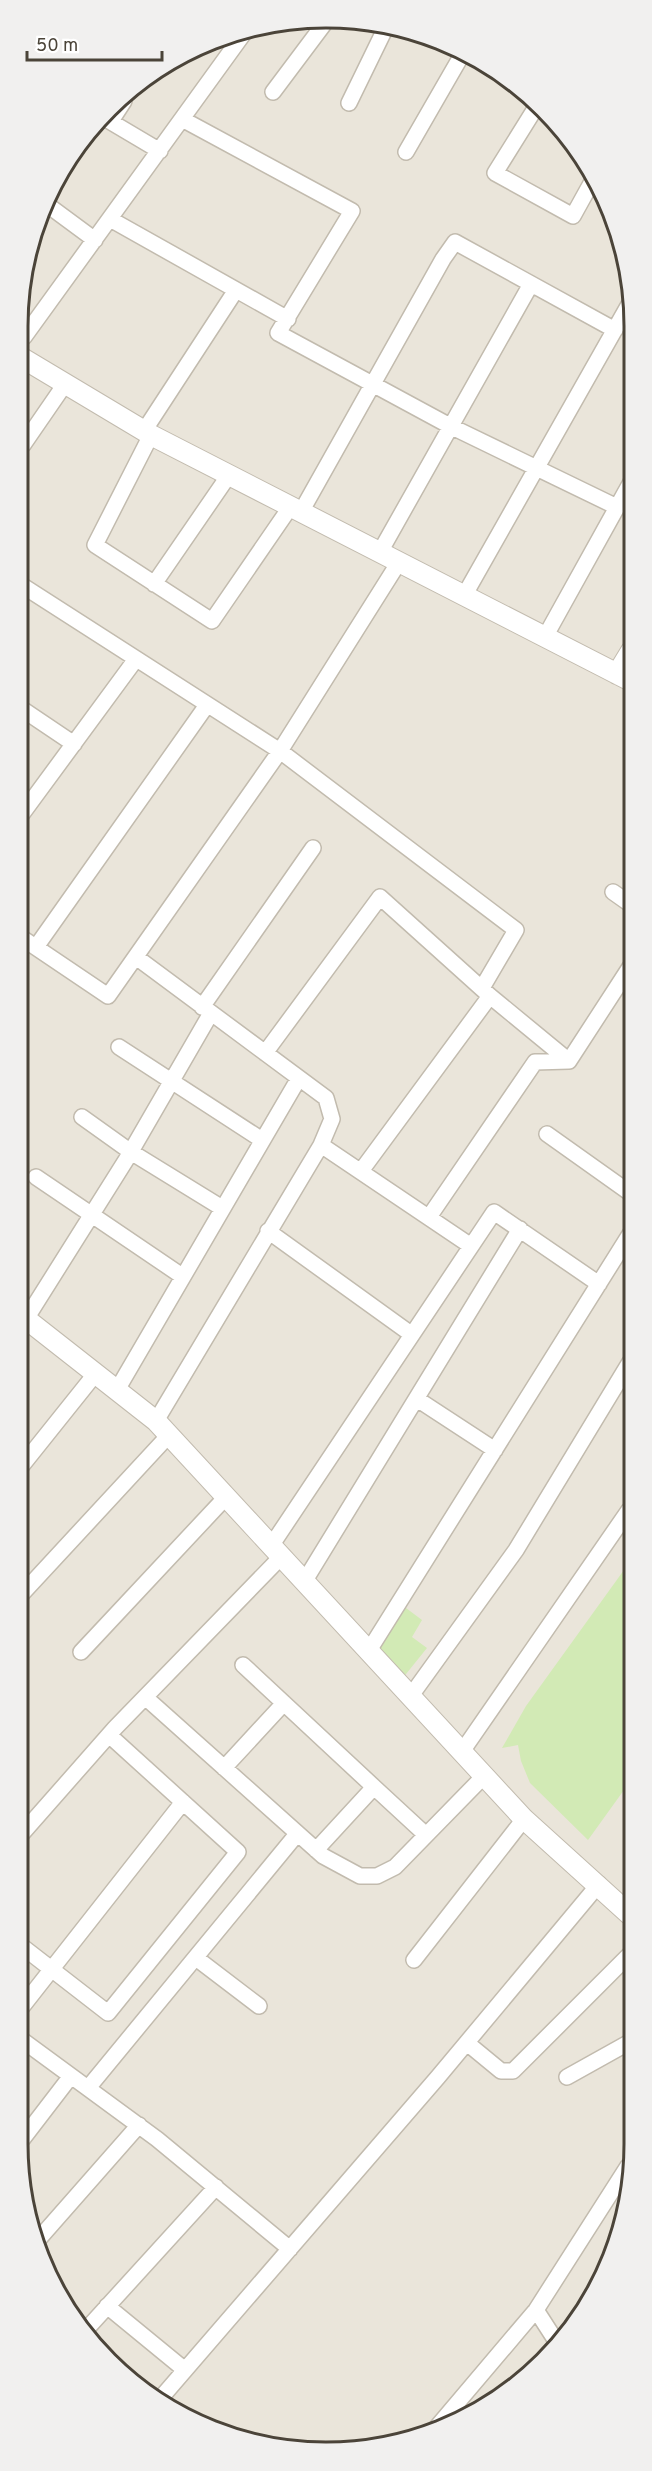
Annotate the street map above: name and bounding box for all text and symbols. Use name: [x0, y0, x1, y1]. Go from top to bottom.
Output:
scale bar: [27, 24, 162, 62]
text: 50 m: [36, 35, 78, 58]

